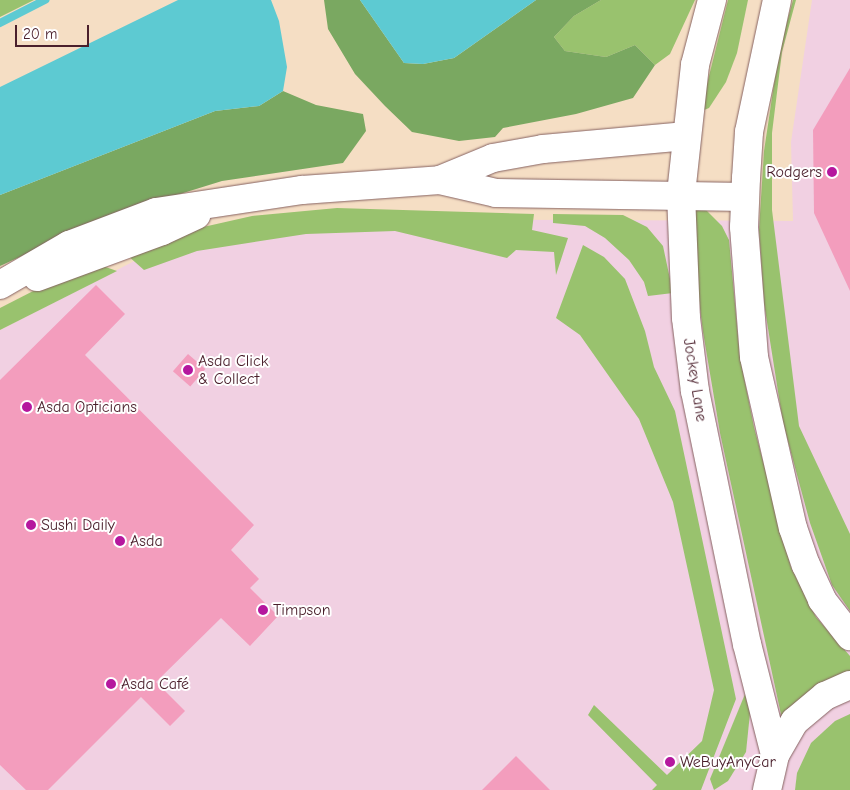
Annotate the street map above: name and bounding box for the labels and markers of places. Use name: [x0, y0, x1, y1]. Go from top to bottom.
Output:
place label: Rodgers: [766, 162, 822, 182]
marker: Rodgers: [826, 166, 838, 178]
place label: Asda Click & Collect: [198, 351, 268, 389]
marker: Asda Click & Collect: [182, 364, 194, 376]
place label: Asda Opticians: [37, 397, 137, 417]
marker: Asda Opticians: [21, 401, 33, 413]
place label: Sushi Daily: [41, 515, 115, 535]
marker: Sushi Daily: [25, 519, 37, 531]
place label: Asda: [130, 531, 163, 551]
marker: Asda: [114, 535, 126, 547]
place label: Timpson: [273, 600, 331, 620]
marker: Timpson: [257, 604, 269, 616]
place label: Asda Café: [121, 674, 189, 694]
marker: Asda Café: [105, 678, 117, 690]
place label: WeBuyAnyCar: [680, 752, 776, 772]
marker: WeBuyAnyCar: [664, 756, 676, 768]

